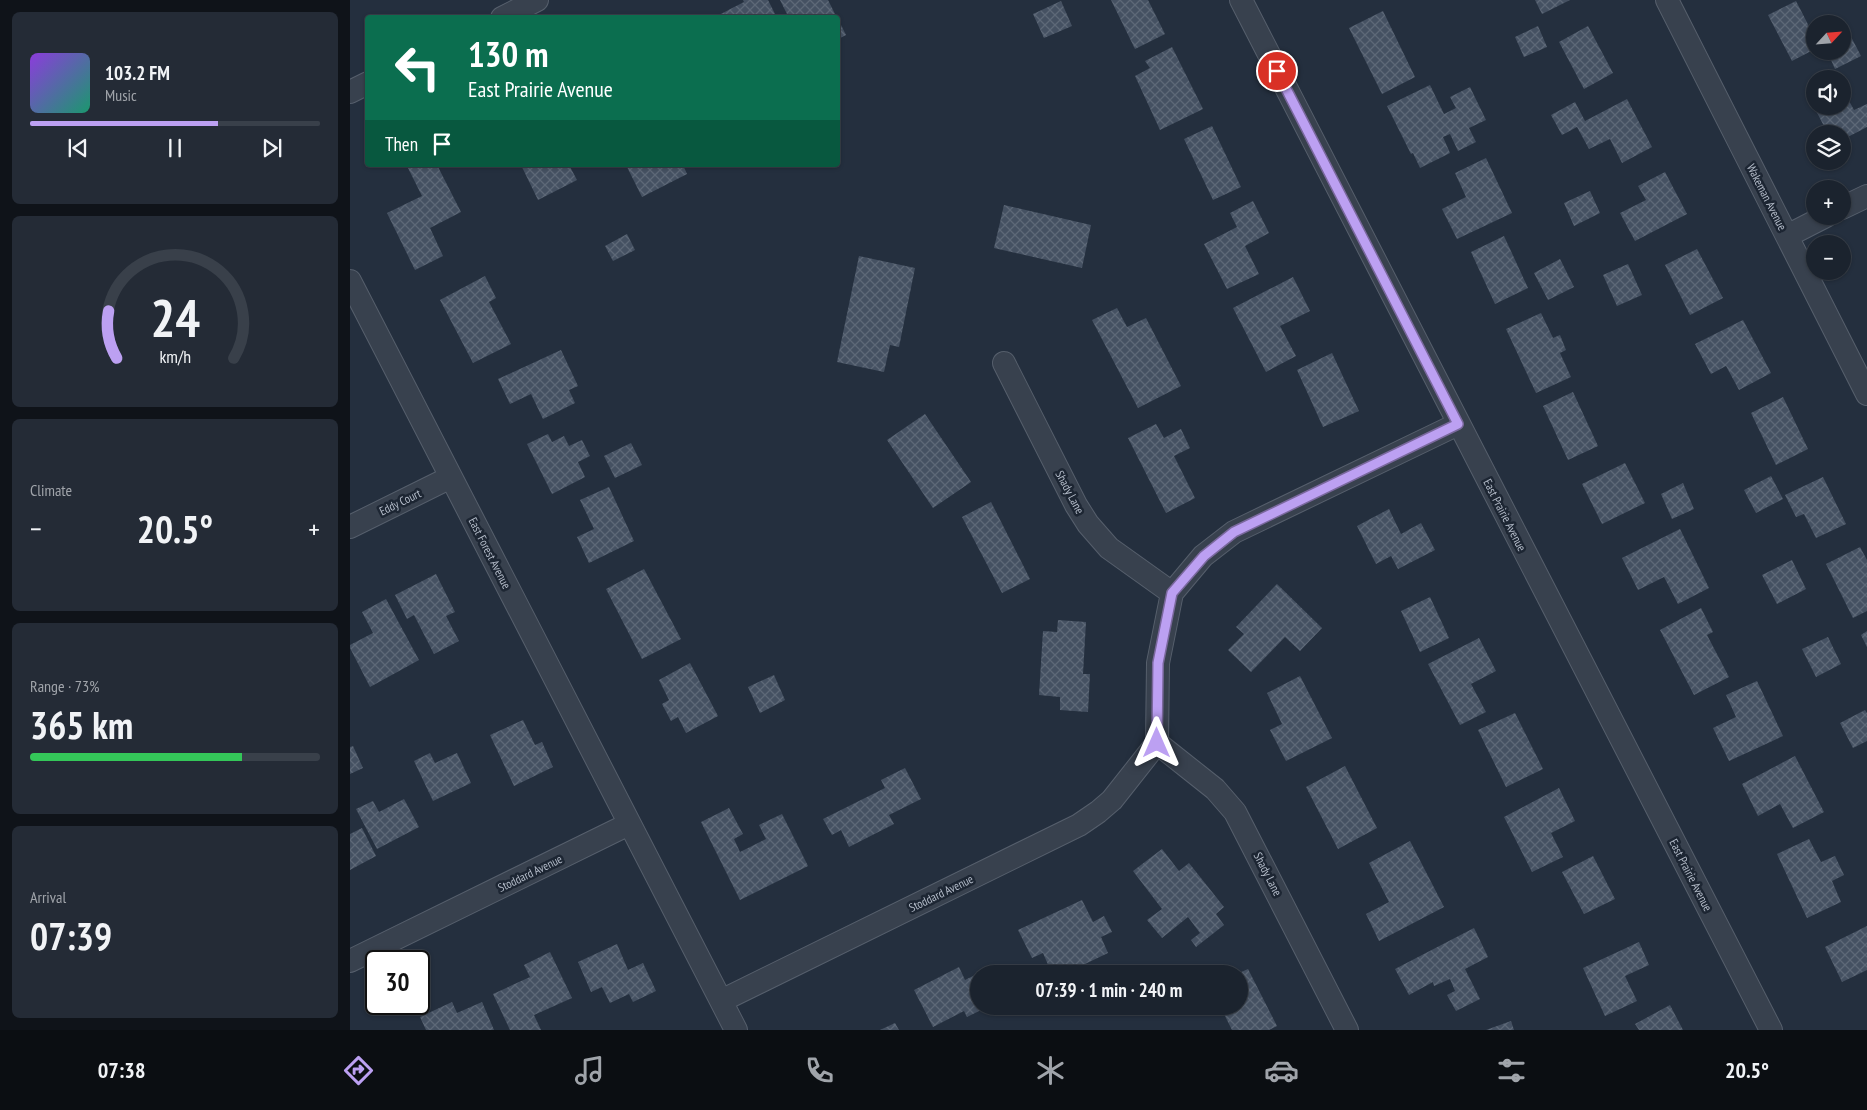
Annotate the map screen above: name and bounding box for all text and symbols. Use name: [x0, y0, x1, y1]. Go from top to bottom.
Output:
north arrow: [1806, 15, 1851, 60]
map controls: [1806, 15, 1851, 280]
text: 130 m: [468, 31, 549, 77]
icon: left: [385, 35, 450, 100]
pin: [1256, 50, 1298, 92]
icon: arrive: [1263, 57, 1291, 85]
text: 103.2 FM: [105, 61, 170, 85]
button: sound: [1806, 70, 1851, 115]
text: East Prairie Avenue: [468, 75, 613, 103]
text: Music: [105, 85, 137, 105]
button: layers: [1806, 125, 1851, 170]
icon: arrive: [428, 130, 456, 158]
text: Then: [385, 132, 418, 156]
icon: previous: [64, 134, 92, 162]
icon: pause: [161, 134, 189, 162]
icon: next: [258, 134, 286, 162]
street label: Wakeman Avenue: [1744, 161, 1790, 233]
button: +: [1806, 180, 1851, 225]
button: −: [1806, 235, 1851, 280]
text: 24: [150, 284, 200, 351]
text: km/h: [159, 345, 191, 368]
street label: Shady Lane: [1052, 468, 1088, 516]
street label: East Prairie Avenue: [1480, 476, 1530, 554]
text: Climate: [30, 480, 72, 500]
street label: Eddy Court: [377, 485, 424, 519]
text: 20.5°: [137, 504, 213, 553]
text: −: [30, 510, 42, 547]
text: +: [308, 510, 320, 547]
street label: East Forest Avenue: [466, 515, 514, 591]
text: Range · 73%: [30, 676, 99, 696]
text: 365 km: [30, 700, 133, 749]
position arrow: [1130, 716, 1182, 768]
street label: East Prairie Avenue: [1666, 836, 1716, 914]
street label: Shady Lane: [1251, 850, 1285, 898]
street label: Stoddard Avenue: [495, 851, 565, 895]
street label: Stoddard Avenue: [906, 871, 976, 915]
text: Arrival: [30, 887, 66, 907]
text: 07:39: [30, 911, 112, 960]
speed limit sign: 30: [365, 950, 430, 1015]
text: 07:39 · 1 min · 240 m: [1036, 978, 1182, 1002]
icon: directions: [341, 1053, 376, 1088]
icon: music: [572, 1053, 607, 1088]
icon: phone: [802, 1053, 837, 1088]
icon: climate: [1033, 1053, 1068, 1088]
icon: car: [1264, 1053, 1299, 1088]
icon: filters: [1494, 1053, 1529, 1088]
text: 07:38: [98, 1056, 145, 1084]
text: 20.5°: [1725, 1056, 1769, 1084]

